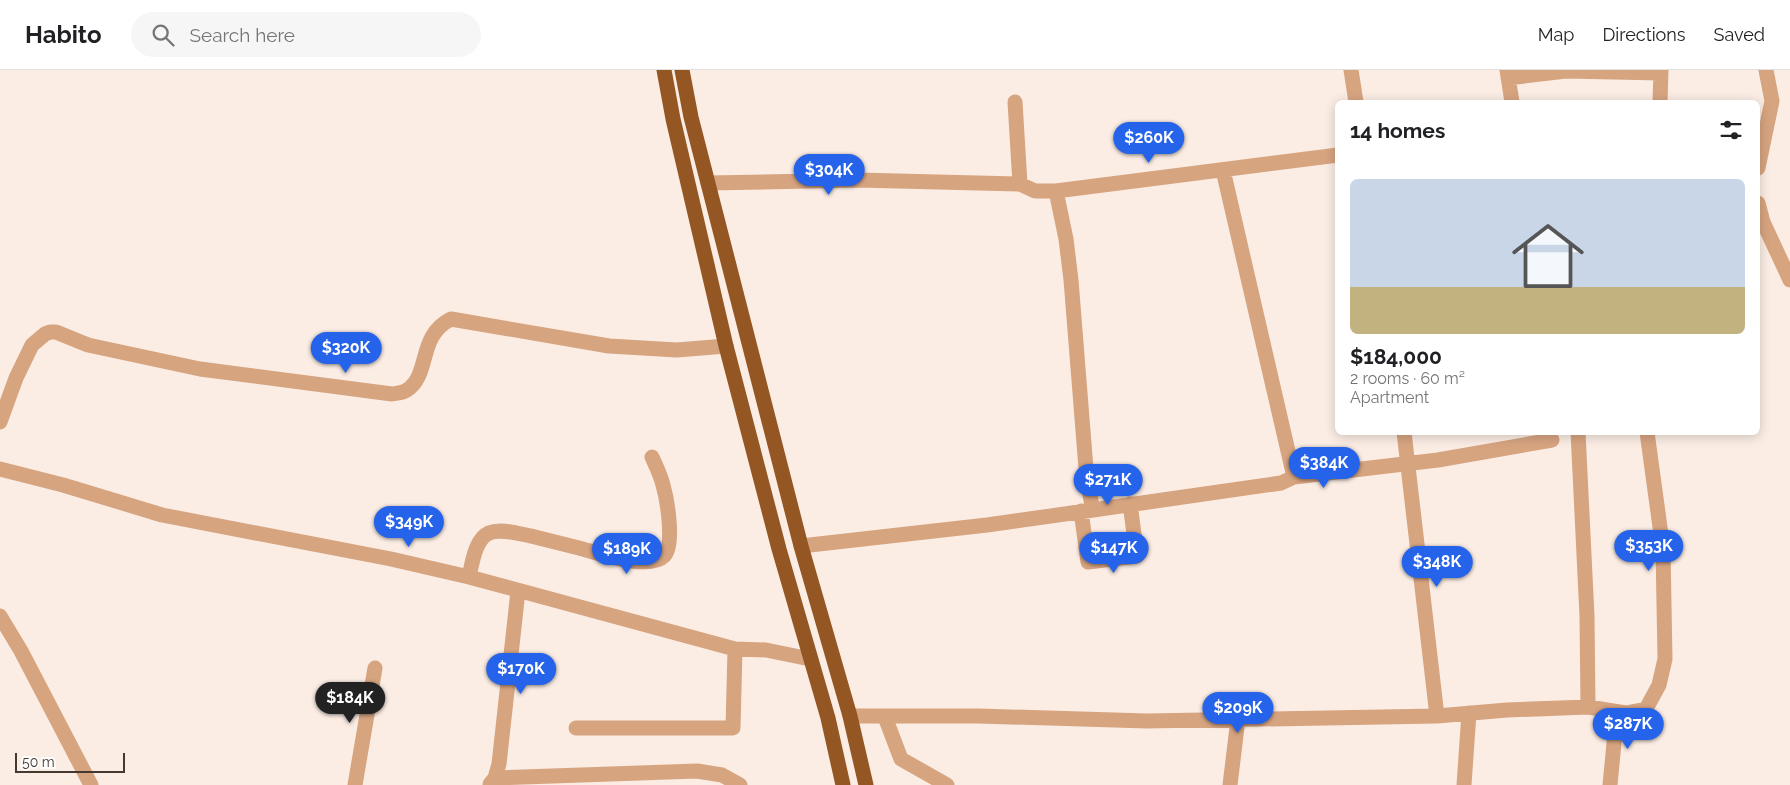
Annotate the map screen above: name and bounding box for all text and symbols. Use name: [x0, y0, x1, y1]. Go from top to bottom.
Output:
search box: [131, 12, 481, 57]
text: Habito: [25, 20, 101, 49]
icon: search: [149, 21, 177, 49]
text: Search here: [189, 24, 295, 46]
text: Map: [1538, 24, 1574, 45]
text: Directions: [1602, 24, 1686, 45]
text: Saved: [1714, 24, 1765, 45]
icon: filters: [1717, 116, 1745, 144]
text: 14 homes: [1350, 118, 1445, 143]
pin: $260K: [1114, 122, 1184, 164]
text: $260K: [1124, 128, 1174, 147]
pin: $304K: [794, 154, 864, 196]
text: $304K: [805, 160, 853, 179]
icon: home: [1503, 211, 1593, 301]
pin: $320K: [311, 332, 381, 374]
text: $320K: [322, 338, 370, 357]
text: $184,000: [1350, 344, 1442, 369]
text: 2 rooms · 60 m²: [1350, 369, 1465, 388]
text: Apartment: [1350, 388, 1429, 407]
pin: $384K: [1289, 446, 1359, 489]
text: $384K: [1300, 453, 1348, 472]
pin: $271K: [1073, 464, 1143, 506]
text: $271K: [1085, 470, 1131, 489]
pin: $349K: [374, 506, 444, 548]
text: $349K: [385, 512, 433, 531]
pin: $353K: [1614, 530, 1684, 572]
pin: $189K: [592, 532, 662, 575]
pin: $147K: [1079, 532, 1149, 574]
text: $353K: [1625, 536, 1673, 555]
text: $147K: [1091, 538, 1137, 557]
text: $189K: [603, 539, 651, 558]
pin: $348K: [1402, 546, 1472, 588]
text: $348K: [1413, 552, 1461, 571]
pin: $170K: [486, 652, 556, 695]
text: $170K: [497, 659, 545, 678]
pin: $184K: [315, 682, 385, 724]
text: $184K: [326, 688, 374, 707]
pin: $209K: [1203, 692, 1273, 734]
text: $209K: [1213, 698, 1263, 717]
pin: $287K: [1593, 708, 1663, 750]
text: $287K: [1604, 714, 1652, 733]
scale bar: [15, 750, 125, 773]
text: 50 m: [22, 754, 55, 770]

